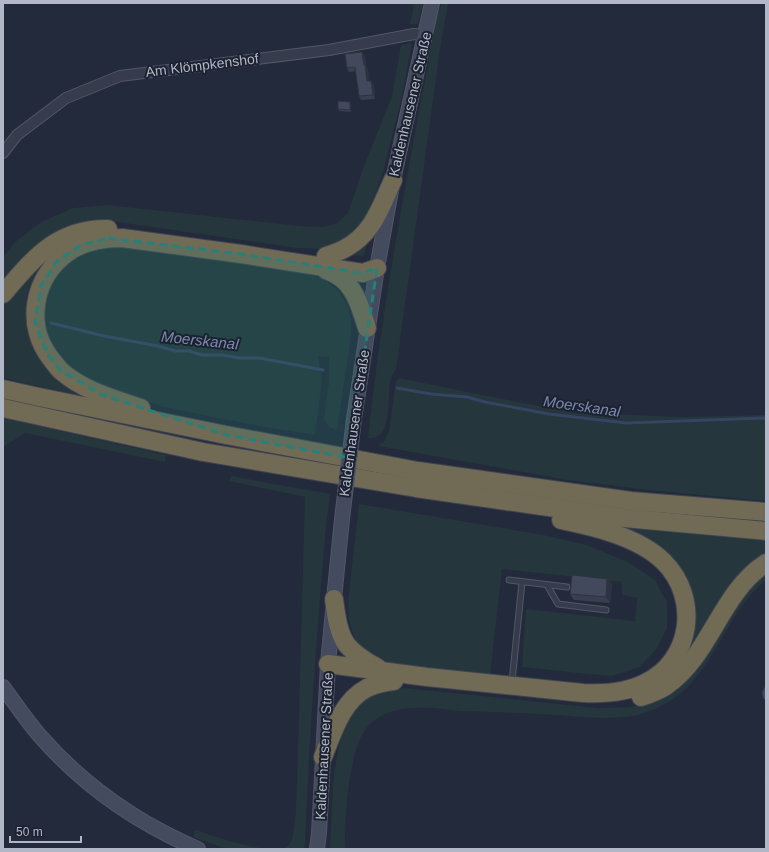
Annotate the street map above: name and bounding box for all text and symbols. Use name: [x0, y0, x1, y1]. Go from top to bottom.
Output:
street label: Kaldenhausener Straße: [386, 30, 434, 178]
street label: Am Klömpkenshof: [145, 50, 259, 80]
water label: Moerskanal: [161, 327, 240, 353]
street label: Kaldenhausener Straße: [336, 348, 372, 497]
water label: Moerskanal: [542, 392, 622, 420]
street label: Kaldenhausener Straße: [312, 672, 336, 820]
scale bar: [10, 818, 81, 844]
text: 50 m: [16, 825, 43, 839]

